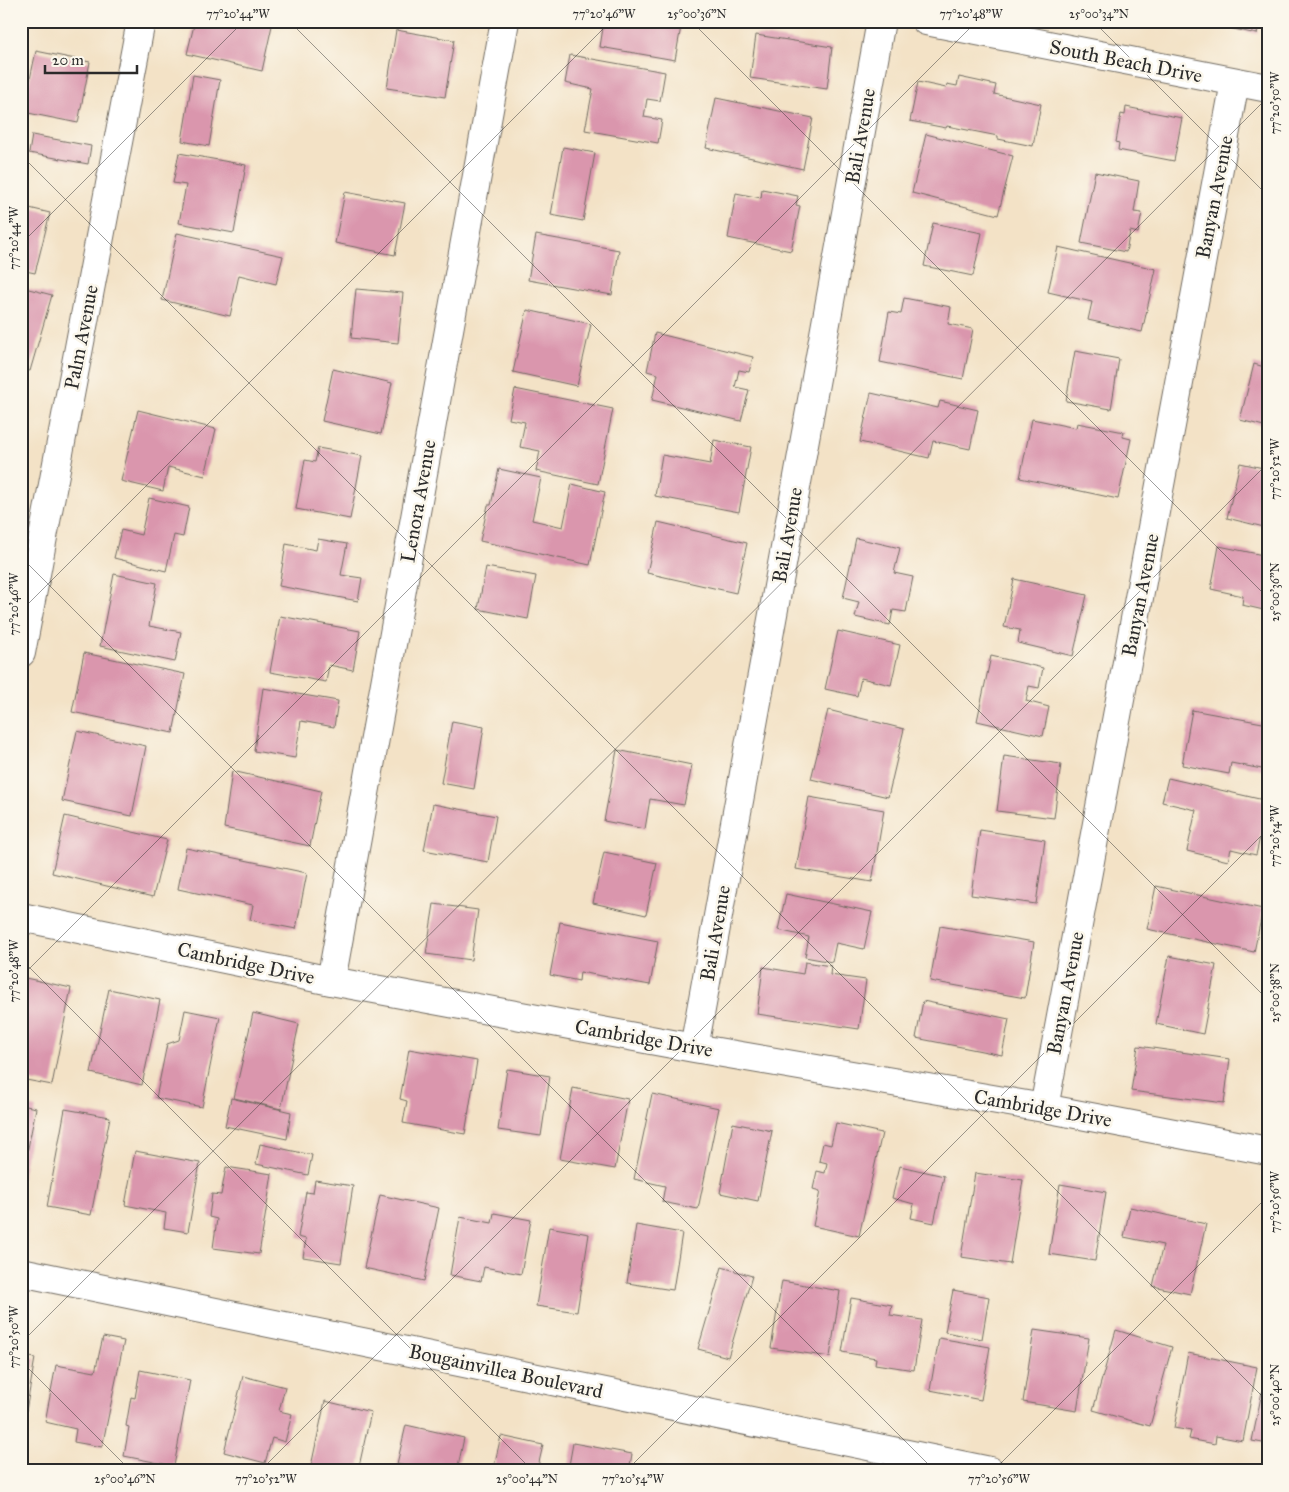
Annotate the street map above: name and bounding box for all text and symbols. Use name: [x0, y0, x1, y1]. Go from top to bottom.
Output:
text: 77°20'44"W: [206, 7, 270, 21]
text: 77°20'46"W: [573, 7, 636, 21]
text: 25°00'36"N: [667, 7, 727, 21]
text: 77°20'48"W: [939, 7, 1003, 21]
text: 25°00'34"N: [1069, 7, 1129, 21]
street label: South Beach Drive: [1048, 34, 1204, 88]
scale bar: [45, 42, 138, 74]
text: 20 m: [52, 51, 84, 69]
text: 77°20'50"W: [1268, 71, 1282, 134]
street label: Bali Avenue: [840, 86, 880, 186]
street label: Banyan Avenue: [1190, 133, 1238, 261]
text: 77°20'44"W: [7, 206, 21, 270]
street label: Palm Avenue: [59, 283, 103, 391]
street label: Lenora Avenue: [395, 438, 441, 564]
text: 77°20'52"W: [1268, 438, 1282, 500]
street label: Bali Avenue: [767, 485, 807, 585]
street label: Banyan Avenue: [1116, 531, 1164, 659]
text: 25°00'36"N: [1268, 562, 1282, 622]
text: 77°20'46"W: [7, 572, 21, 635]
text: 77°20'54"W: [1268, 804, 1282, 867]
street label: Bali Avenue: [695, 883, 735, 983]
street label: Banyan Avenue: [1041, 929, 1089, 1057]
street label: Cambridge Drive: [175, 937, 317, 990]
text: 77°20'48"W: [7, 939, 21, 1003]
text: 25°00'38"N: [1268, 963, 1282, 1023]
street label: Cambridge Drive: [573, 1014, 715, 1063]
street label: Cambridge Drive: [972, 1084, 1114, 1133]
text: 77°20'56"W: [1268, 1171, 1282, 1233]
text: 77°20'50"W: [7, 1305, 21, 1368]
street label: Bougainvillea Boulevard: [406, 1339, 605, 1404]
text: 25°00'40"N: [1268, 1364, 1282, 1426]
text: 25°00'46"N: [94, 1472, 156, 1486]
text: 77°20'52"W: [235, 1472, 297, 1486]
text: 25°00'44"N: [496, 1472, 558, 1486]
text: 77°20'54"W: [602, 1472, 665, 1486]
text: 77°20'56"W: [968, 1472, 1030, 1486]

